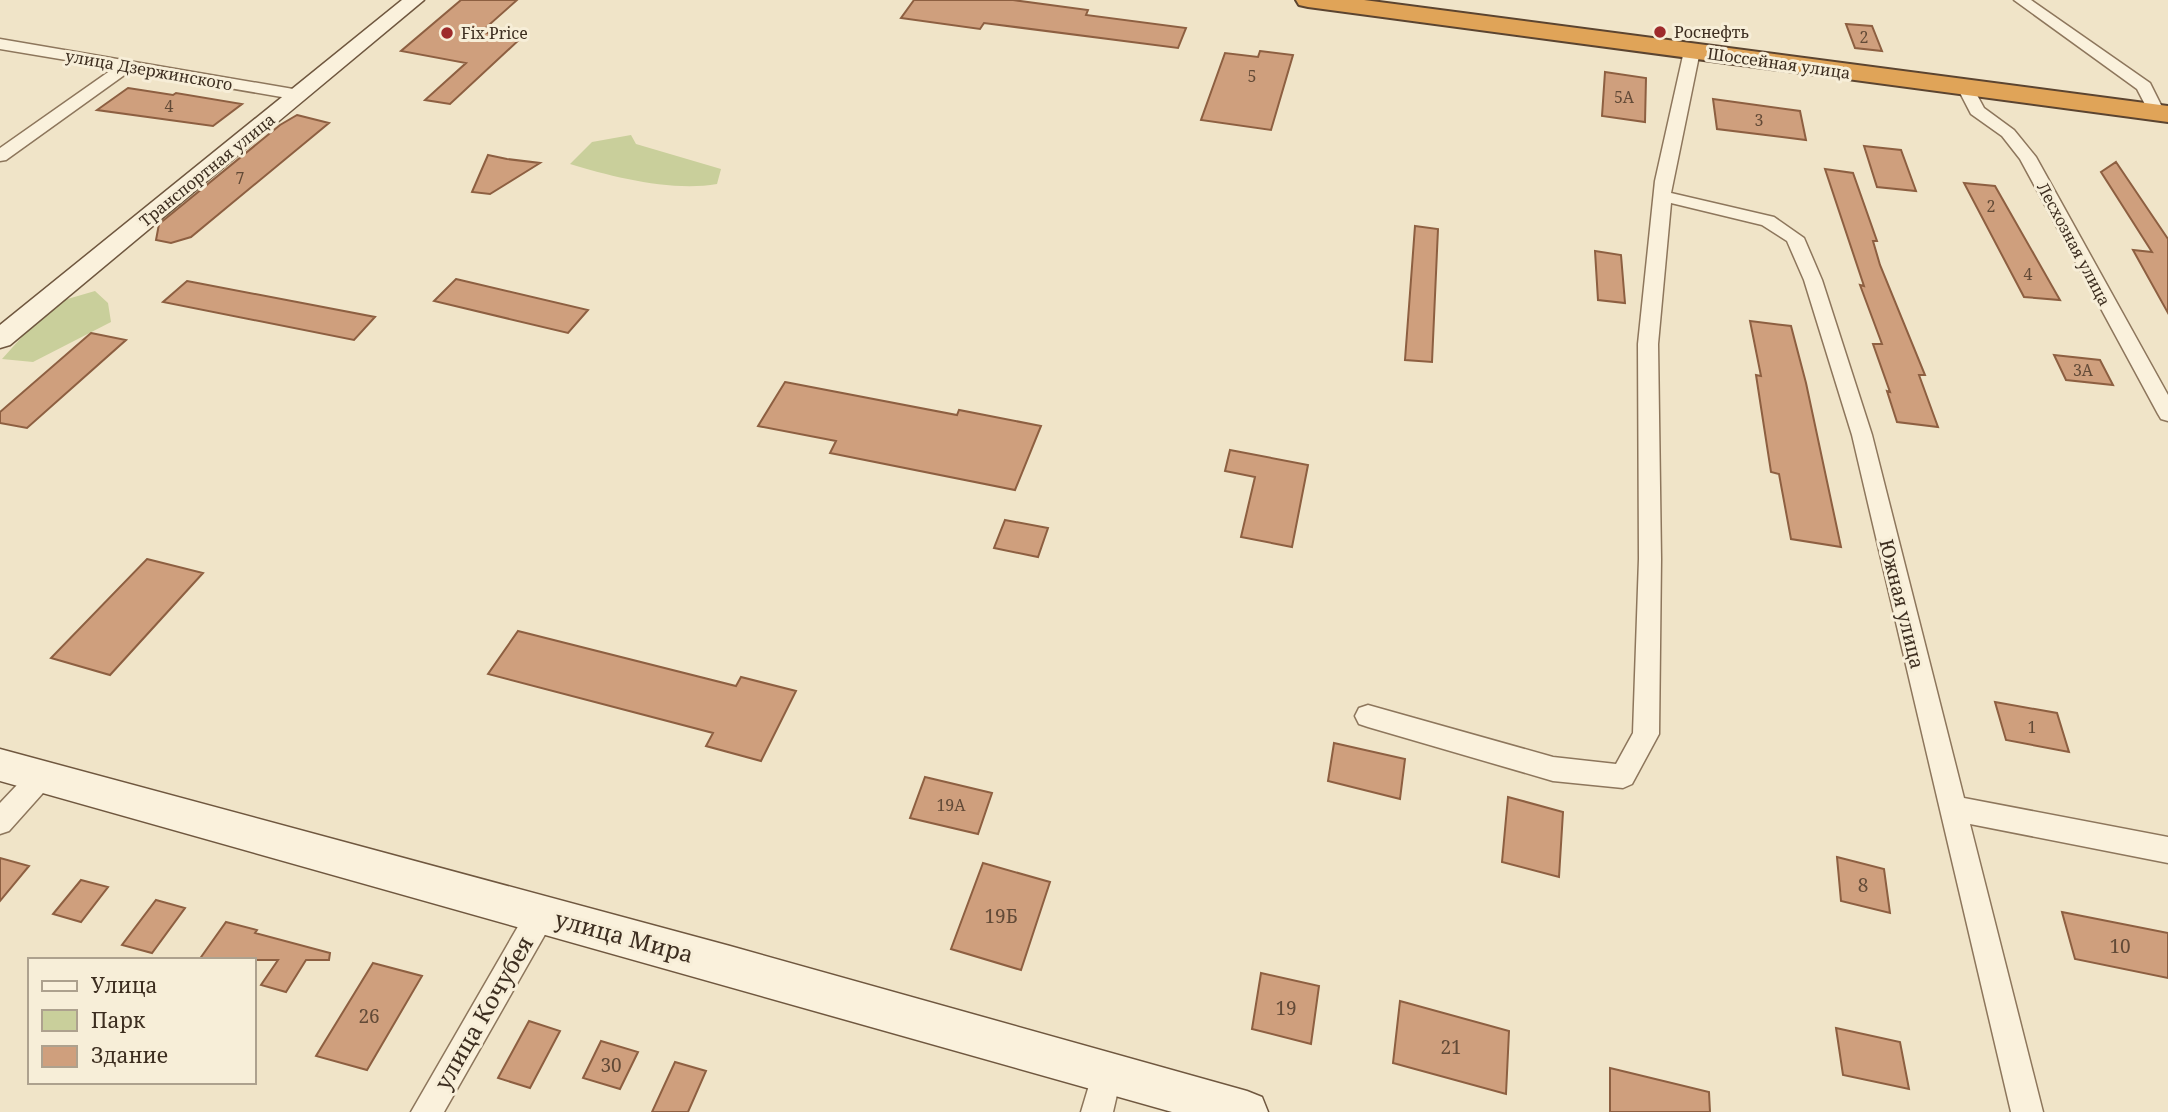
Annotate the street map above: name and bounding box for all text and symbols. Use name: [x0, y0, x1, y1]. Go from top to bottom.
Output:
place label: Роснефть: [1674, 21, 1749, 43]
place label: Fix Price: [461, 22, 528, 44]
marker: Роснефть: [1652, 24, 1668, 40]
marker: Fix Price: [439, 25, 455, 41]
house number: 2: [1860, 26, 1868, 48]
street label: Шоссейная улица: [1706, 42, 1852, 84]
street label: улица Дзержинского: [64, 44, 234, 96]
house number: 5: [1248, 65, 1256, 87]
house number: 5А: [1614, 86, 1635, 108]
house number: 4: [165, 95, 174, 117]
street label: Транспортная улица: [134, 108, 280, 232]
house number: 3: [1755, 109, 1764, 131]
house number: 7: [236, 167, 245, 189]
street label: Лесхозная улица: [2032, 178, 2116, 310]
house number: 2: [1987, 195, 1995, 217]
house number: 4: [2024, 263, 2033, 285]
house number: 3А: [2073, 359, 2094, 381]
street label: Южная улица: [1873, 537, 1931, 671]
house number: 1: [2028, 716, 2036, 738]
house number: 19А: [936, 794, 966, 816]
house number: 8: [1858, 872, 1868, 898]
street label: улица Мира: [551, 902, 697, 970]
house number: 19Б: [984, 903, 1018, 929]
street label: улица Кочубея: [426, 930, 540, 1095]
house number: 10: [2109, 933, 2131, 959]
legend: [28, 958, 256, 1084]
text: Улица: [91, 971, 158, 999]
house number: 19: [1275, 995, 1297, 1021]
house number: 26: [358, 1003, 380, 1029]
text: Парк: [91, 1006, 146, 1034]
house number: 21: [1440, 1034, 1462, 1060]
text: Здание: [91, 1041, 168, 1069]
house number: 30: [600, 1052, 622, 1078]

